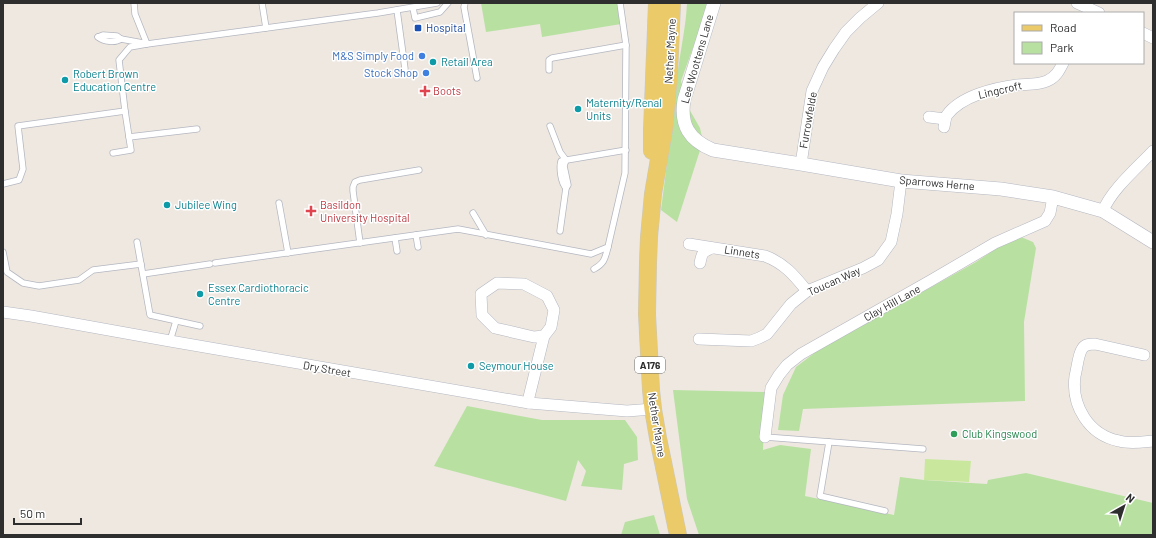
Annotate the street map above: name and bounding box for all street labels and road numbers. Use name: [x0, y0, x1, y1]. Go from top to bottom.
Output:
street label: Lee Woottens Lane: [678, 13, 715, 105]
street label: Nether Mayne: [661, 18, 678, 84]
street label: Lingcroft: [977, 78, 1023, 101]
street label: Furrowfelde: [796, 90, 819, 149]
street label: Sparrows Herne: [899, 173, 975, 192]
street label: Linnets: [723, 242, 761, 261]
street label: Toucan Way: [805, 263, 862, 298]
street label: Clay Hill Lane: [861, 282, 923, 323]
road number: A176: [635, 357, 665, 373]
street label: Dry Street: [302, 358, 352, 379]
street label: Nether Mayne: [646, 392, 669, 458]

